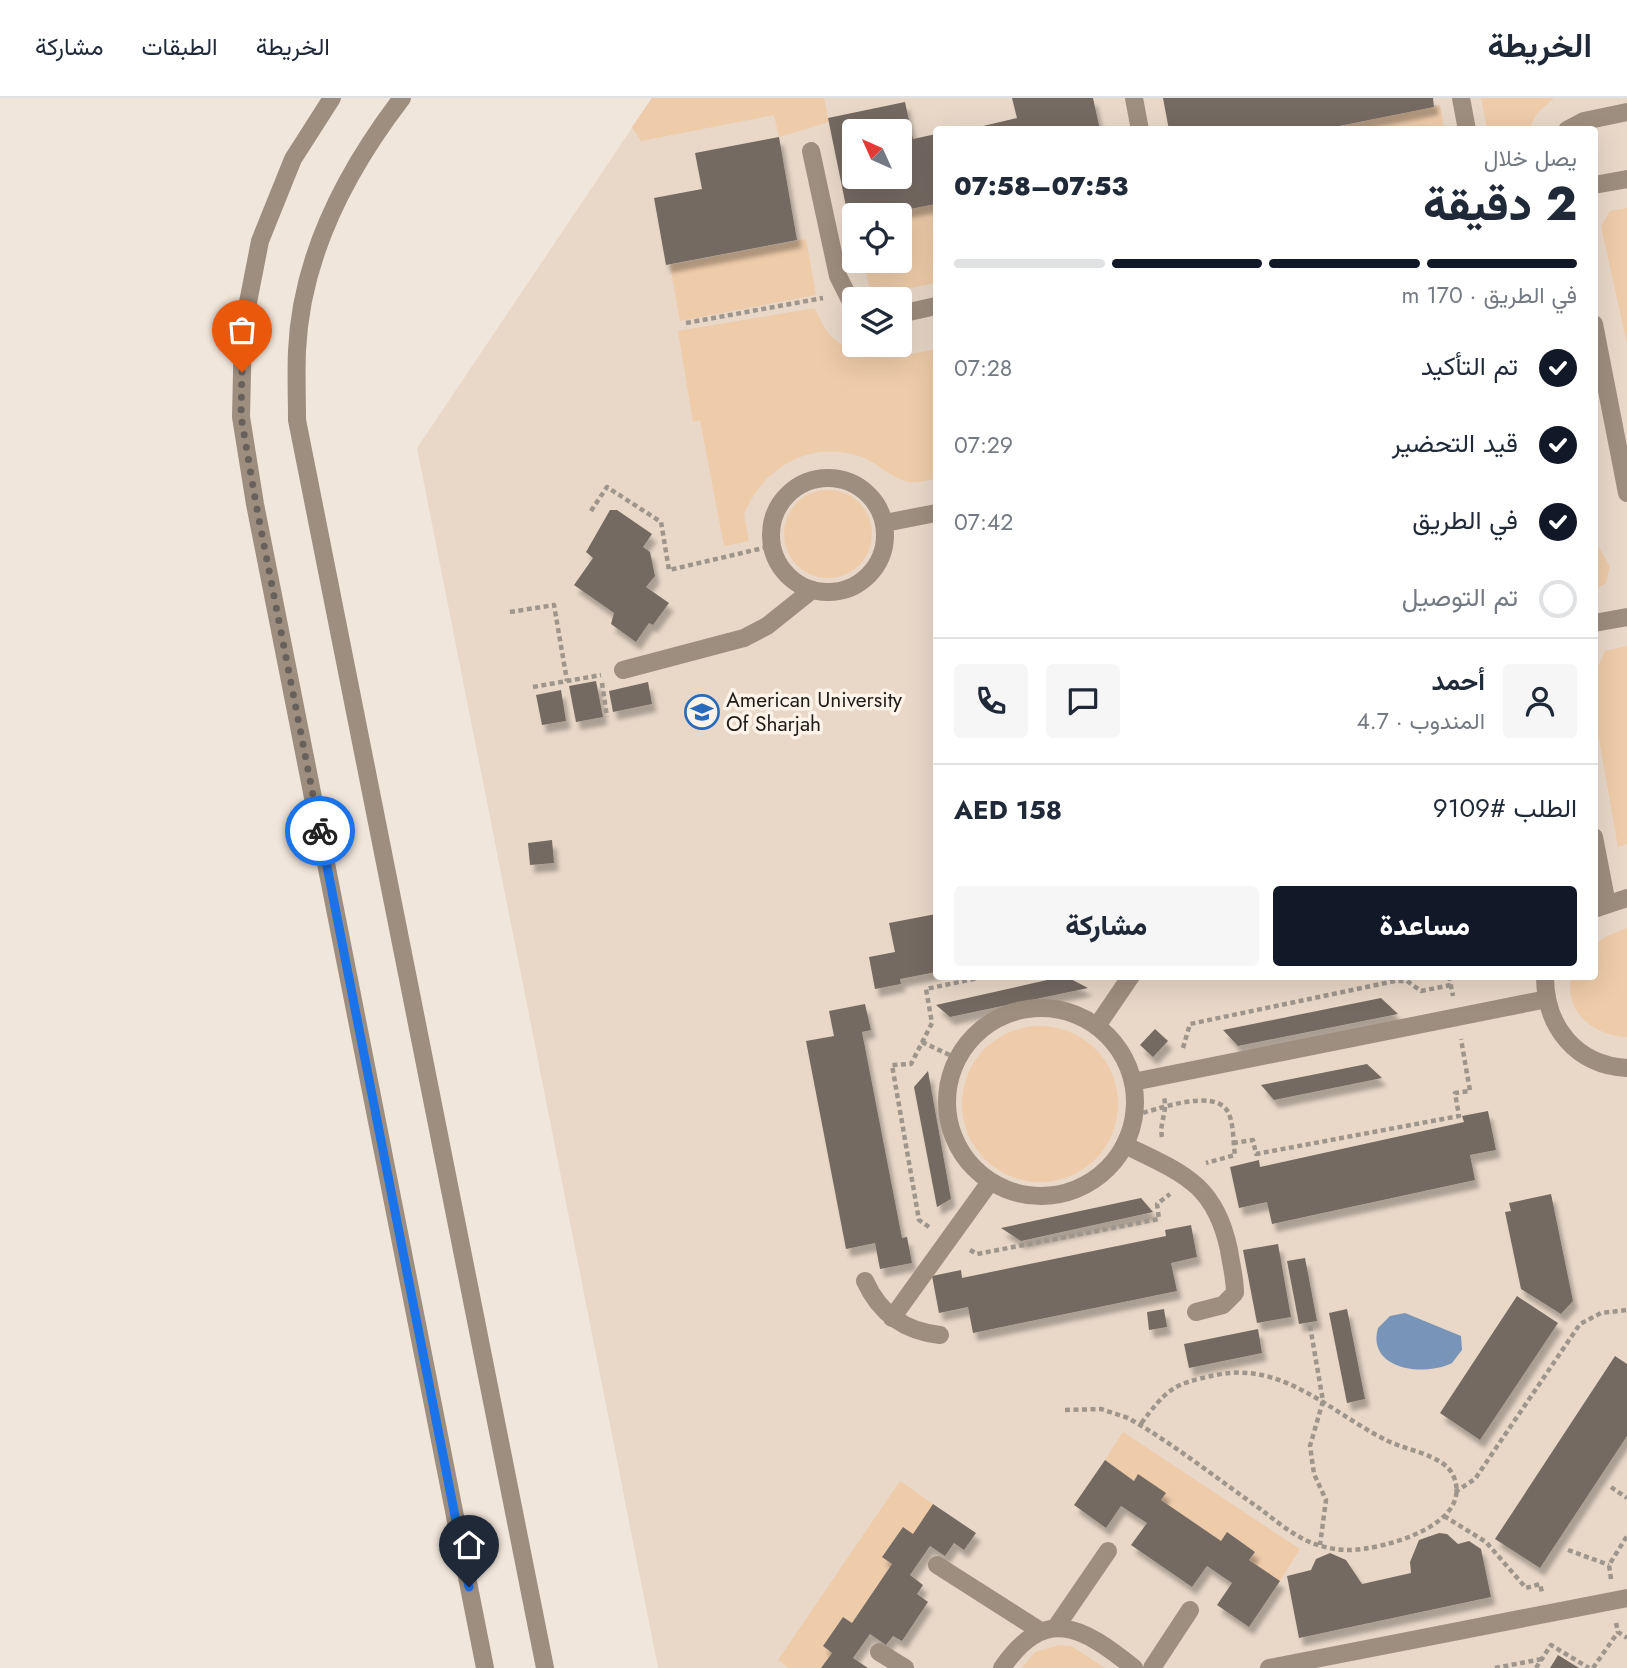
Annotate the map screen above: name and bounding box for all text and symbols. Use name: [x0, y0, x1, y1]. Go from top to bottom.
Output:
text: الخريطة: [1488, 22, 1592, 69]
text: مشاركة: [35, 29, 103, 64]
text: الطبقات: [141, 29, 218, 64]
text: الخريطة: [256, 29, 330, 64]
north arrow: [842, 119, 912, 189]
map controls: [842, 119, 912, 357]
text: يصل خلال: [1484, 141, 1577, 175]
text: 07:53–07:58: [954, 167, 1128, 205]
text: 2 دقيقة: [1423, 171, 1577, 237]
button: locate: [842, 203, 912, 273]
text: في الطريق · 170 m: [1402, 278, 1577, 312]
button: layers: [842, 287, 912, 357]
pin: [212, 300, 272, 372]
icon: bag: [223, 311, 261, 349]
text: تم التأكيد: [1421, 347, 1518, 385]
icon: check: [1539, 349, 1577, 387]
text: 07:28: [954, 351, 1012, 385]
text: قيد التحضير: [1392, 424, 1518, 462]
icon: check: [1539, 426, 1577, 464]
text: 07:29: [954, 428, 1013, 462]
text: في الطريق: [1412, 501, 1518, 539]
icon: check: [1539, 503, 1577, 541]
text: 07:42: [954, 505, 1013, 539]
text: تم التوصيل: [1402, 578, 1518, 616]
text: أحمد: [1432, 662, 1485, 700]
button: phone: [954, 664, 1028, 738]
button: chat: [1046, 664, 1120, 738]
button: person: [1503, 664, 1577, 738]
place label: American University Of Sharjah: [726, 685, 903, 739]
school or university icon: American University Of Sharjah: [683, 693, 721, 731]
text: المندوب · 4.7: [1356, 704, 1485, 738]
text: الطلب #9109: [1433, 789, 1577, 827]
text: AED 158: [954, 791, 1062, 829]
courier: [285, 796, 355, 866]
icon: bike: [301, 812, 339, 850]
button: مشاركة: [954, 886, 1259, 966]
button: مساعدة: [1273, 886, 1577, 966]
pin: [439, 1515, 499, 1587]
icon: home: [450, 1526, 488, 1564]

